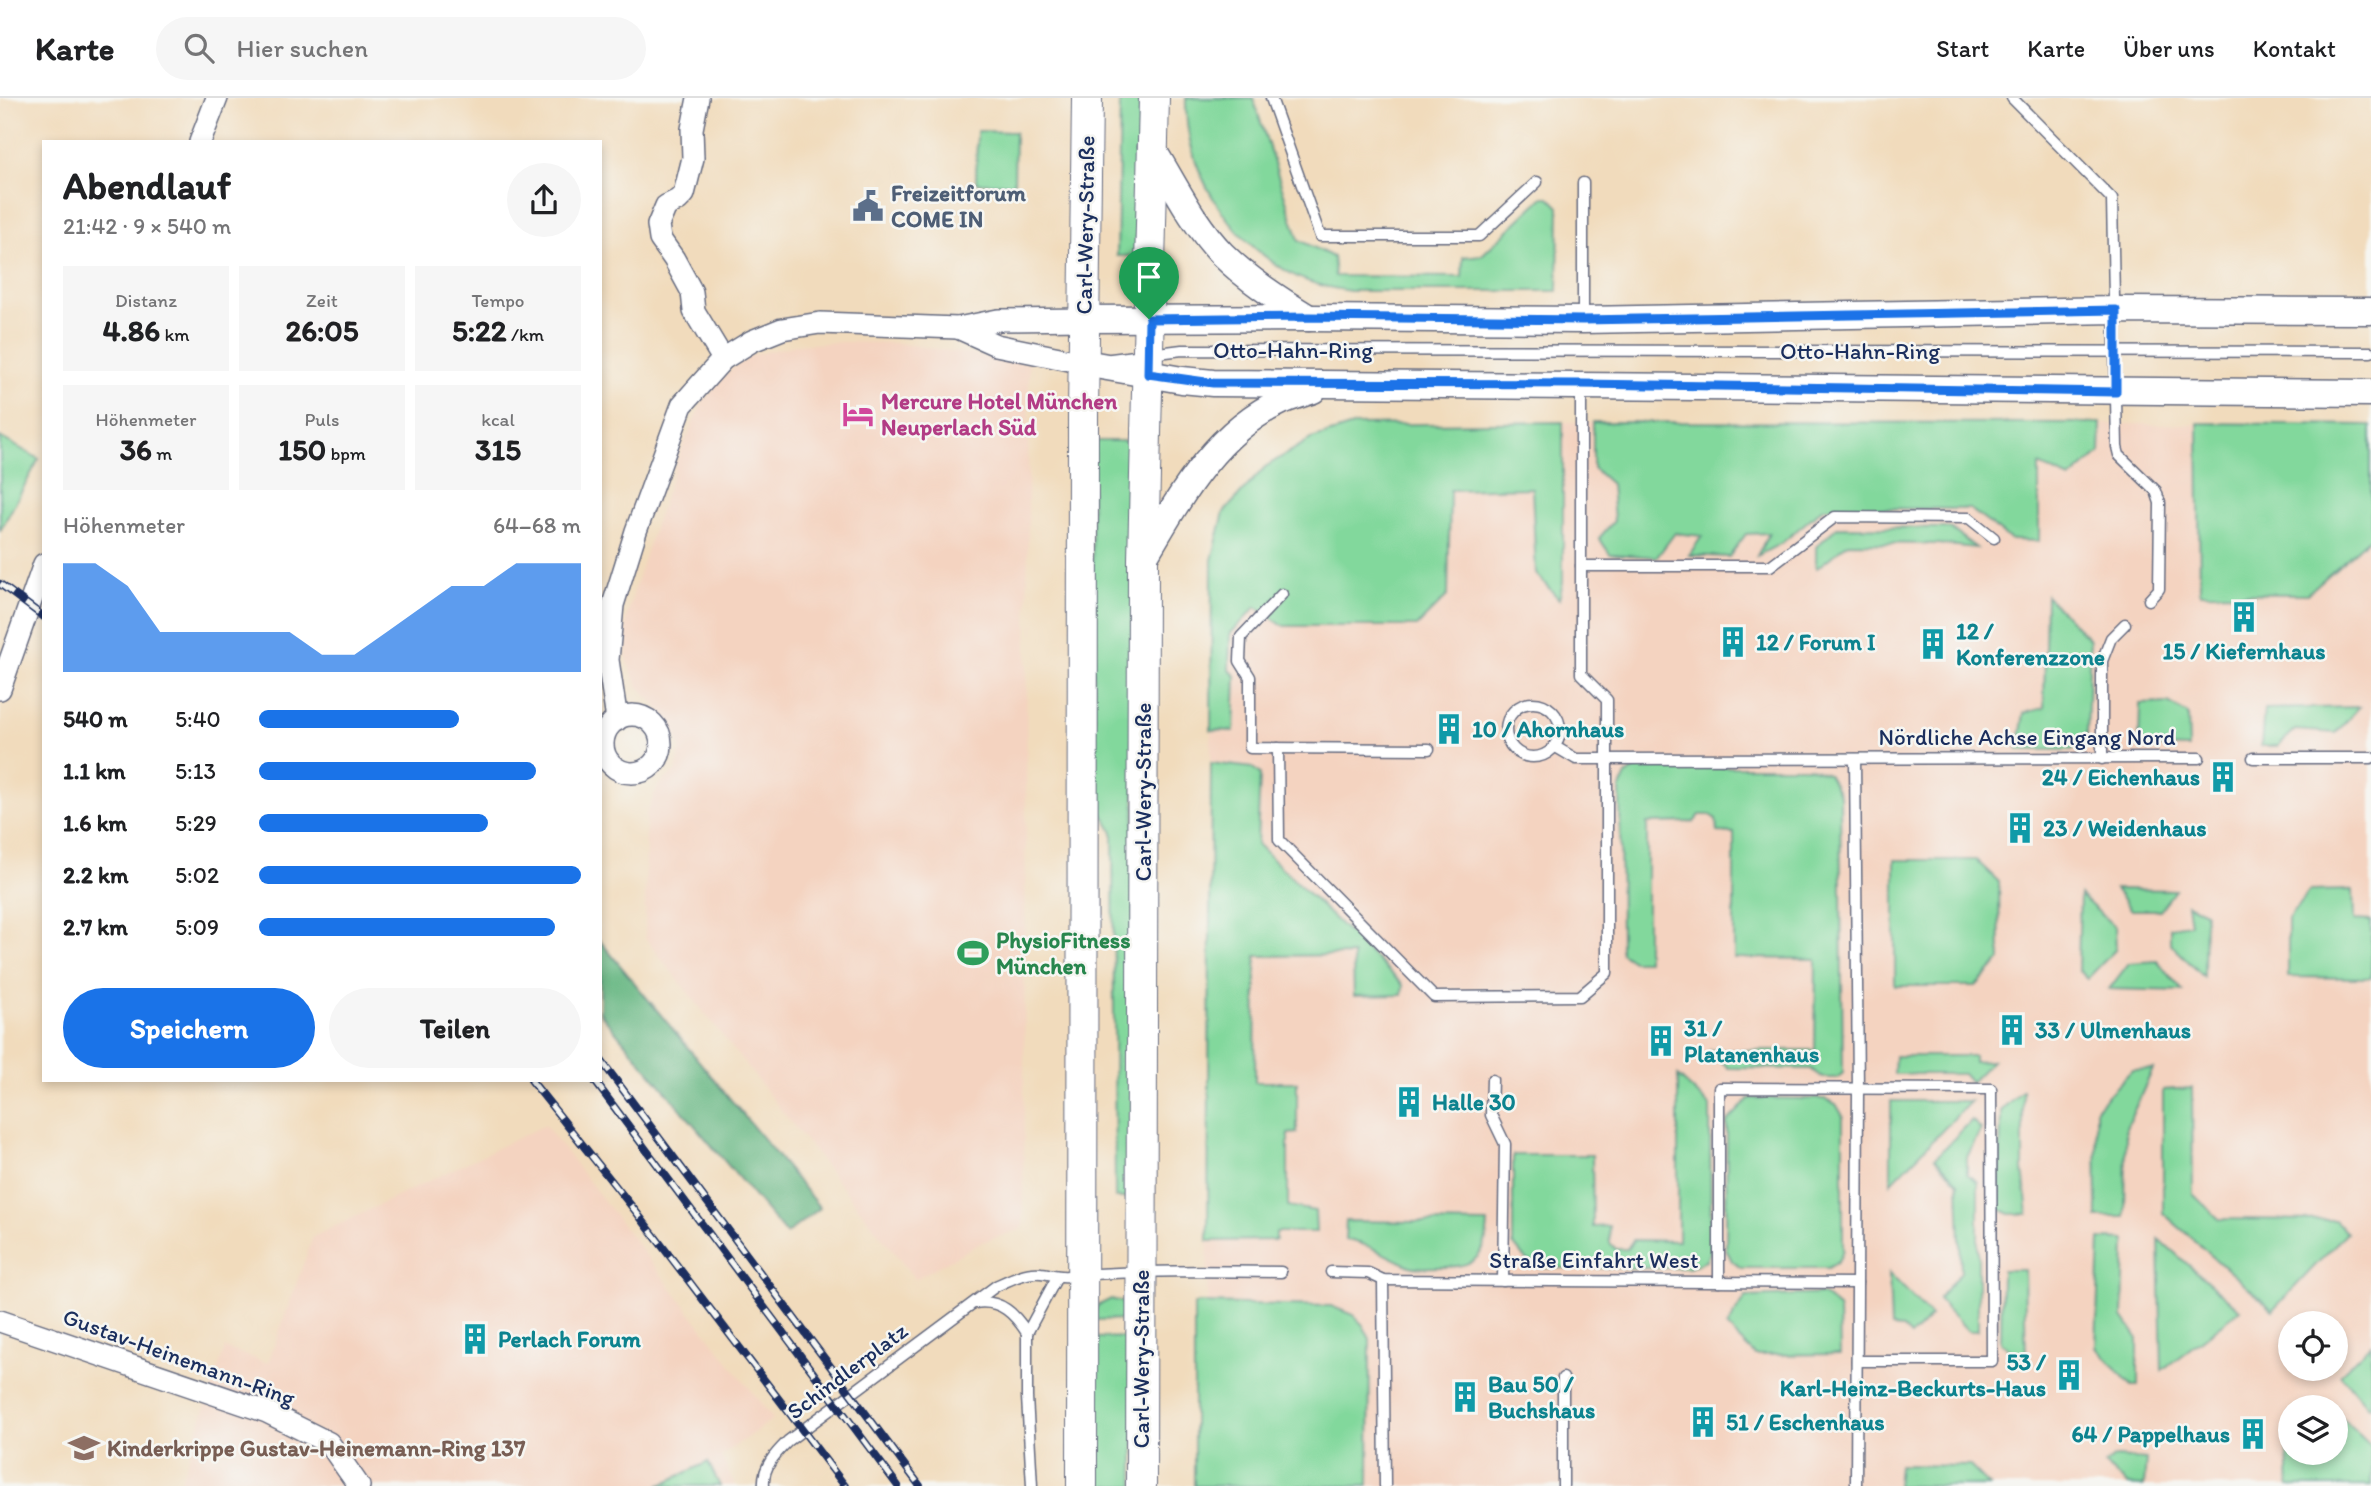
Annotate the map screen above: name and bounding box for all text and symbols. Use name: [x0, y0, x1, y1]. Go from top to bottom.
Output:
search box: [156, 17, 646, 80]
text: Karte: [35, 29, 114, 68]
icon: search: [180, 29, 218, 67]
text: Hier suchen: [236, 32, 368, 64]
text: Start: [1936, 34, 1989, 63]
text: Karte: [2027, 34, 2085, 63]
text: Über uns: [2123, 34, 2215, 63]
text: Kontakt: [2253, 34, 2336, 63]
street label: Carl-Wery-Straße: [1069, 135, 1101, 315]
text: Abendlauf: [63, 163, 231, 209]
button: share: [507, 163, 581, 237]
place label: Freizeitforum COME IN: [891, 179, 1027, 233]
public building icon: Freizeitforum COME IN: [851, 189, 885, 223]
text: 21:42 · 9 × 540 m: [63, 212, 231, 240]
pin: [1119, 247, 1179, 319]
icon: arrive: [1130, 258, 1168, 296]
text: Distanz: [115, 289, 177, 312]
text: Zeit: [306, 289, 338, 312]
text: Tempo: [472, 289, 524, 312]
text: 4.86: [102, 312, 160, 349]
text: 26:05: [285, 312, 359, 349]
text: 5:22: [452, 312, 507, 349]
text: km: [160, 323, 190, 346]
text: /km: [507, 323, 544, 346]
street label: Otto-Hahn-Ring: [1213, 336, 1373, 364]
street label: Otto-Hahn-Ring: [1780, 337, 1940, 365]
place label: Mercure Hotel München Neuperlach Süd: [881, 387, 1118, 441]
hotel icon: Mercure Hotel München Neuperlach Süd: [841, 397, 875, 431]
text: Höhenmeter: [96, 408, 196, 431]
text: Puls: [304, 408, 340, 431]
text: kcal: [481, 408, 515, 431]
text: 36: [120, 431, 152, 468]
text: 150: [278, 431, 326, 468]
text: 315: [475, 431, 521, 468]
text: m: [152, 442, 172, 465]
text: bpm: [326, 442, 366, 465]
text: Höhenmeter: [63, 511, 185, 539]
text: 64–68 m: [493, 511, 581, 539]
building icon: 15 / Kiefernhaus: [2227, 600, 2261, 634]
place label: 12 / Konferenzzone: [1956, 617, 2105, 671]
building icon: 12 / Forum I: [1716, 625, 1750, 659]
building icon: 12 / Konferenzzone: [1916, 627, 1950, 661]
place label: 12 / Forum I: [1756, 628, 1876, 656]
place label: 15 / Kiefernhaus: [2163, 637, 2325, 665]
street label: Carl-Wery-Straße: [1129, 702, 1157, 882]
text: 540 m: [63, 705, 128, 733]
text: 5:40: [175, 705, 221, 733]
building icon: 10 / Ahornhaus: [1432, 712, 1466, 746]
place label: 10 / Ahornhaus: [1472, 715, 1624, 743]
street label: Nördliche Achse Eingang Nord: [1879, 723, 2175, 751]
text: 1.1 km: [63, 757, 126, 785]
text: 5:13: [175, 757, 216, 785]
building icon: 24 / Eichenhaus: [2206, 760, 2240, 794]
place label: 24 / Eichenhaus: [2042, 763, 2200, 791]
text: 1.6 km: [63, 809, 127, 837]
text: 5:29: [175, 809, 217, 837]
building icon: 23 / Weidenhaus: [2003, 811, 2037, 845]
place label: 23 / Weidenhaus: [2043, 814, 2206, 842]
text: 2.2 km: [63, 861, 128, 889]
text: 5:02: [175, 861, 219, 889]
text: 2.7 km: [63, 913, 128, 941]
text: 5:09: [175, 913, 219, 941]
place label: PhysioFitness München: [996, 926, 1130, 980]
sports icon: PhysioFitness München: [956, 936, 990, 970]
button: Speichern: [63, 988, 315, 1068]
button: Teilen: [329, 988, 581, 1068]
building icon: 33 / Ulmenhaus: [1995, 1013, 2029, 1047]
place label: 31 / Platanenhaus: [1684, 1014, 1819, 1068]
place label: 33 / Ulmenhaus: [2035, 1016, 2191, 1044]
building icon: 31 / Platanenhaus: [1644, 1024, 1678, 1058]
building icon: Halle 30: [1392, 1085, 1426, 1119]
place label: Halle 30: [1432, 1088, 1516, 1116]
street label: Straße Einfahrt West: [1489, 1246, 1699, 1274]
street label: Carl-Wery-Straße: [1127, 1269, 1155, 1449]
street label: Gustav-Heinemann-Ring: [59, 1302, 299, 1412]
map controls: [2278, 1311, 2348, 1465]
button: locate: [2278, 1311, 2348, 1381]
street label: Schindlerplatz: [781, 1316, 913, 1425]
building icon: Perlach Forum: [458, 1322, 492, 1356]
place label: Perlach Forum: [498, 1325, 642, 1353]
place label: 53 / Karl-Heinz-Beckurts-Haus: [1780, 1348, 2046, 1402]
building icon: 53 / Karl-Heinz-Beckurts-Haus: [2052, 1358, 2086, 1392]
place label: Bau 50 / Buchshaus: [1488, 1370, 1595, 1424]
building icon: Bau 50 / Buchshaus: [1448, 1380, 1482, 1414]
button: layers: [2278, 1395, 2348, 1465]
building icon: 51 / Eschenhaus: [1686, 1405, 1720, 1439]
place label: 51 / Eschenhaus: [1726, 1408, 1885, 1436]
building icon: 64 / Pappelhaus: [2236, 1417, 2270, 1451]
place label: 64 / Pappelhaus: [2071, 1420, 2230, 1448]
school or university icon: Kinderkrippe Gustav-Heinemann-Ring 137: [67, 1431, 101, 1465]
place label: Kinderkrippe Gustav-Heinemann-Ring 137: [107, 1434, 526, 1462]

